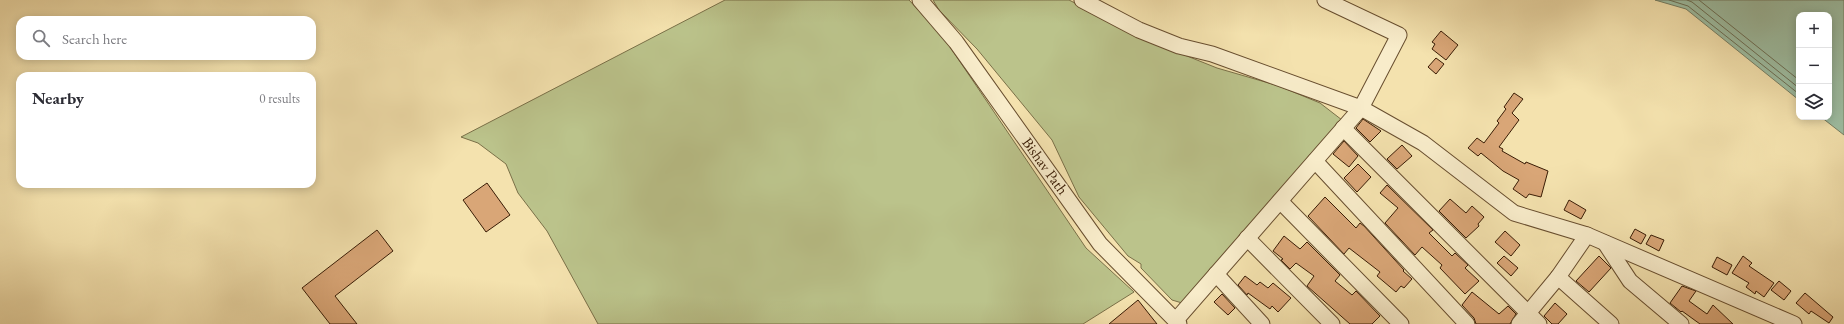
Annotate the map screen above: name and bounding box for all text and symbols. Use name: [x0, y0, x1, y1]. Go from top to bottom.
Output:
map controls: [1796, 12, 1832, 120]
button: +: [1796, 12, 1832, 48]
search box: [16, 16, 316, 60]
icon: search: [30, 27, 52, 49]
text: Search here: [62, 29, 127, 48]
button: −: [1796, 48, 1832, 84]
button: layers: [1796, 84, 1832, 120]
text: Nearby: [32, 87, 84, 109]
text: 0 results: [259, 90, 300, 107]
street label: Bishav Path: [1018, 133, 1073, 198]

